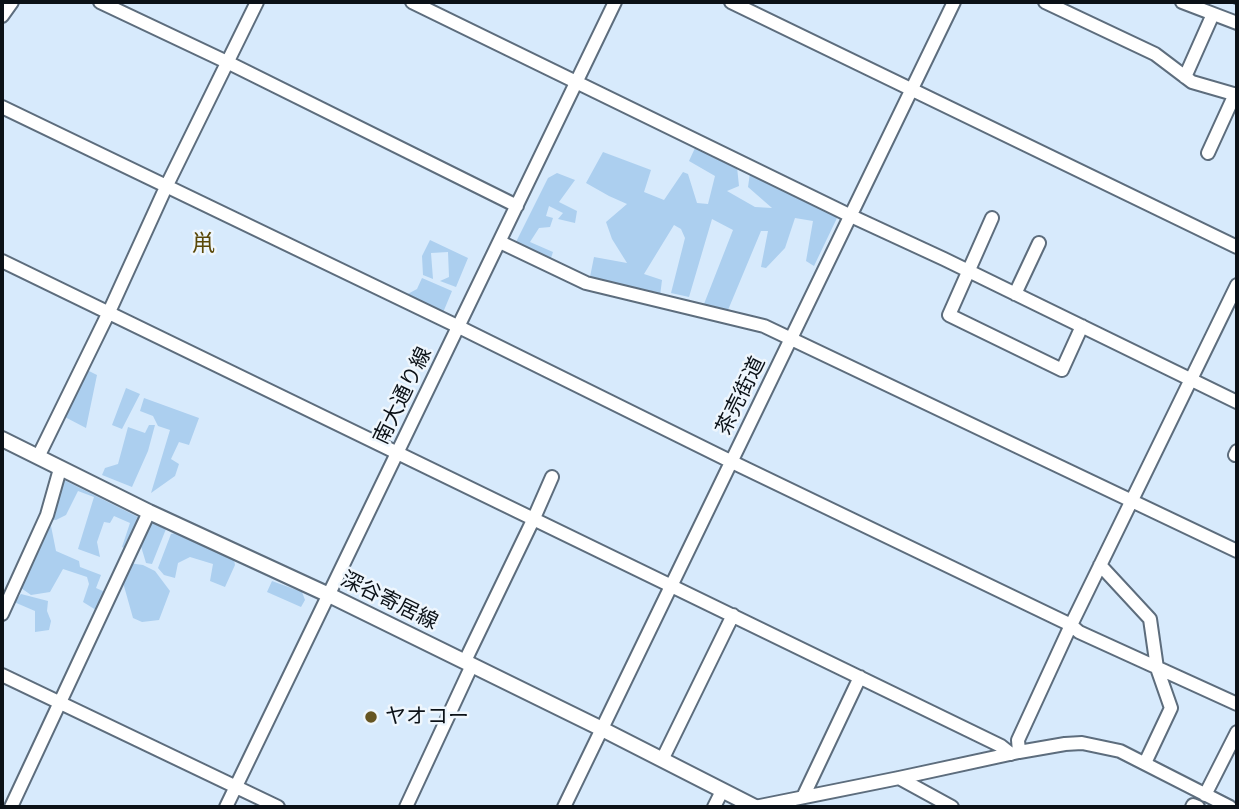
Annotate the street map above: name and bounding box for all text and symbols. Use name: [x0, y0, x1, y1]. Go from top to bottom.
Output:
district label: 鼡: [192, 230, 214, 258]
street label: 南大通り線: [369, 343, 437, 449]
street label: 茶売街道: [711, 353, 771, 439]
street label: 深谷寄居線: [336, 567, 442, 635]
place label: ヤオコー: [385, 704, 469, 730]
marker: ヤオコー: [363, 709, 379, 725]

